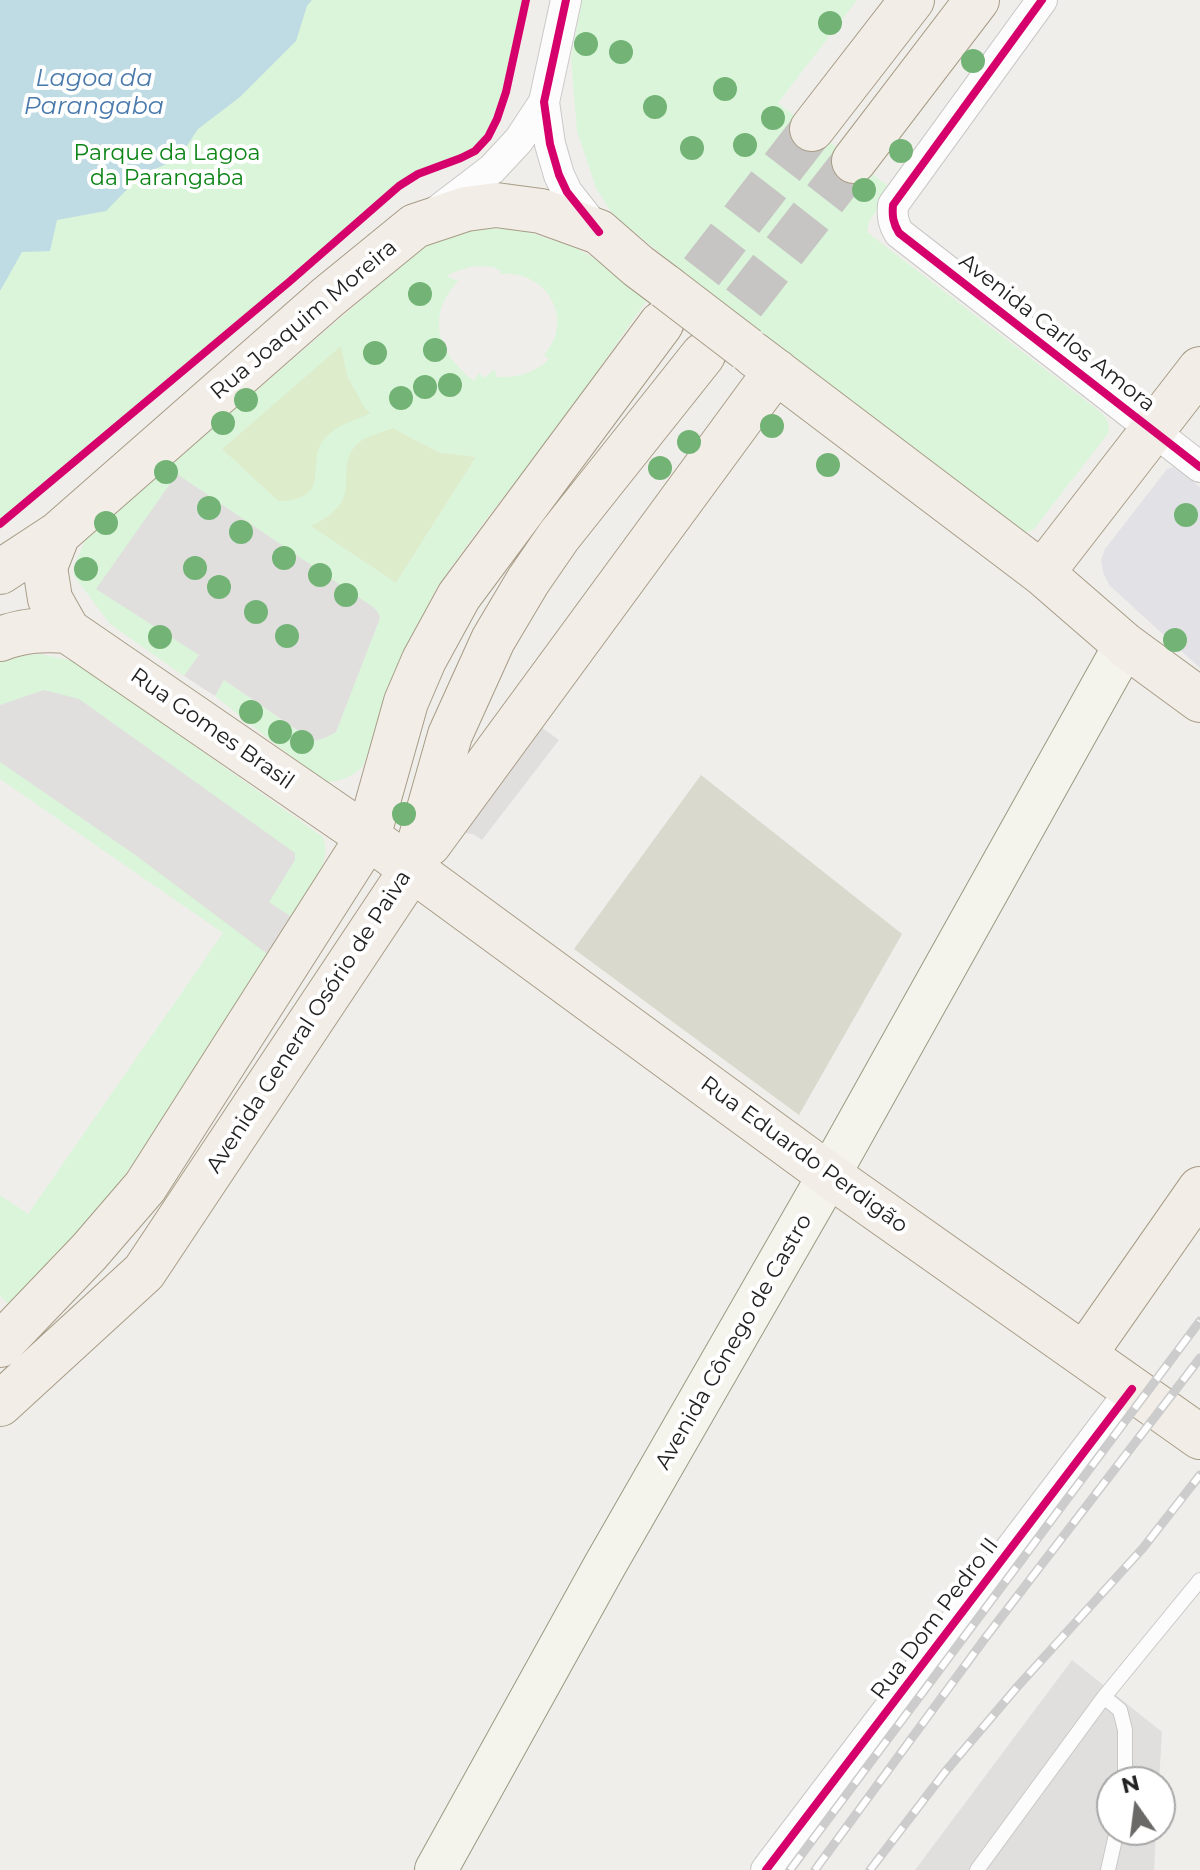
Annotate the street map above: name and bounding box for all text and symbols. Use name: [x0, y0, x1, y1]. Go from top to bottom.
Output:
water label: Lagoa da Parangaba: [24, 65, 164, 121]
park label: Parque da Lagoa da Parangaba: [73, 141, 261, 192]
street label: Rua Joaquim Moreira: [205, 234, 403, 406]
street label: Avenida Carlos Amora: [954, 248, 1160, 418]
street label: Rua Gomes Brasil: [125, 663, 299, 795]
street label: Avenida General Osório de Paiva: [201, 866, 417, 1178]
street label: Rua Eduardo Perdigão: [695, 1071, 913, 1239]
street label: Avenida Cônego de Castro: [650, 1210, 818, 1474]
street label: Rua Dom Pedro II: [866, 1533, 1004, 1705]
north arrow: [1096, 1766, 1176, 1846]
text: N: [1119, 1769, 1142, 1799]

